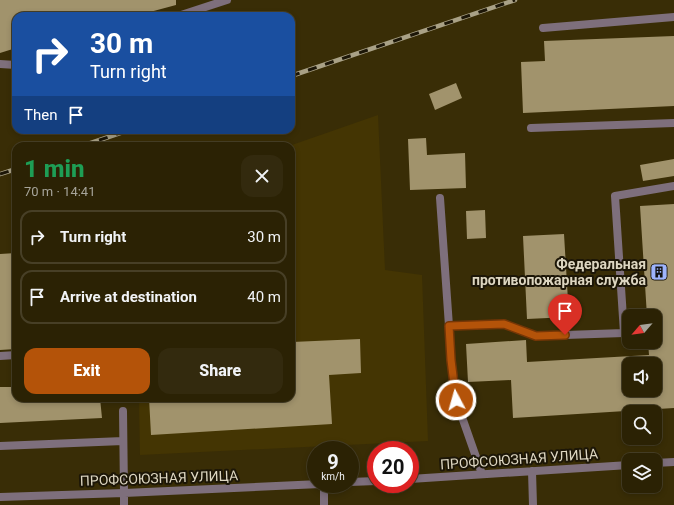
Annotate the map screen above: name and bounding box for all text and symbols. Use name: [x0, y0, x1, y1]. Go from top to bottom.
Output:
text: 30 m: [90, 27, 153, 60]
icon: right: [24, 28, 76, 80]
text: Turn right: [90, 61, 167, 82]
icon: arrive: [65, 104, 87, 126]
text: Then: [24, 106, 57, 124]
text: 1 min: [24, 155, 85, 183]
button: close: [241, 155, 283, 197]
text: 70 m · 14:41: [24, 184, 95, 199]
icon: right: [26, 226, 48, 248]
text: Turn right: [60, 228, 126, 246]
text: 30 m: [247, 228, 281, 246]
place label: Федеральная противопожарная служба: [472, 256, 646, 288]
building icon: Федеральная противопожарная служба: [649, 262, 669, 282]
icon: arrive: [26, 286, 48, 308]
text: Arrive at destination: [60, 288, 197, 306]
text: 40 m: [247, 288, 281, 306]
pin: [548, 294, 582, 335]
icon: arrive: [554, 300, 576, 322]
north arrow: [622, 309, 662, 349]
map controls: [622, 309, 662, 493]
button: Exit: [24, 348, 150, 394]
button: Share: [158, 348, 283, 394]
button: sound: [622, 357, 662, 397]
position arrow: [435, 379, 477, 421]
button: search: [622, 405, 662, 445]
speed limit sign: 20: [367, 441, 419, 493]
street label: ПРОФСОЮЗНАЯ УЛИЦА: [439, 445, 599, 473]
text: 9: [327, 450, 339, 474]
button: layers: [622, 453, 662, 493]
street label: ПРОФСОЮЗНАЯ УЛИЦА: [80, 467, 238, 489]
text: km/h: [321, 471, 345, 482]

